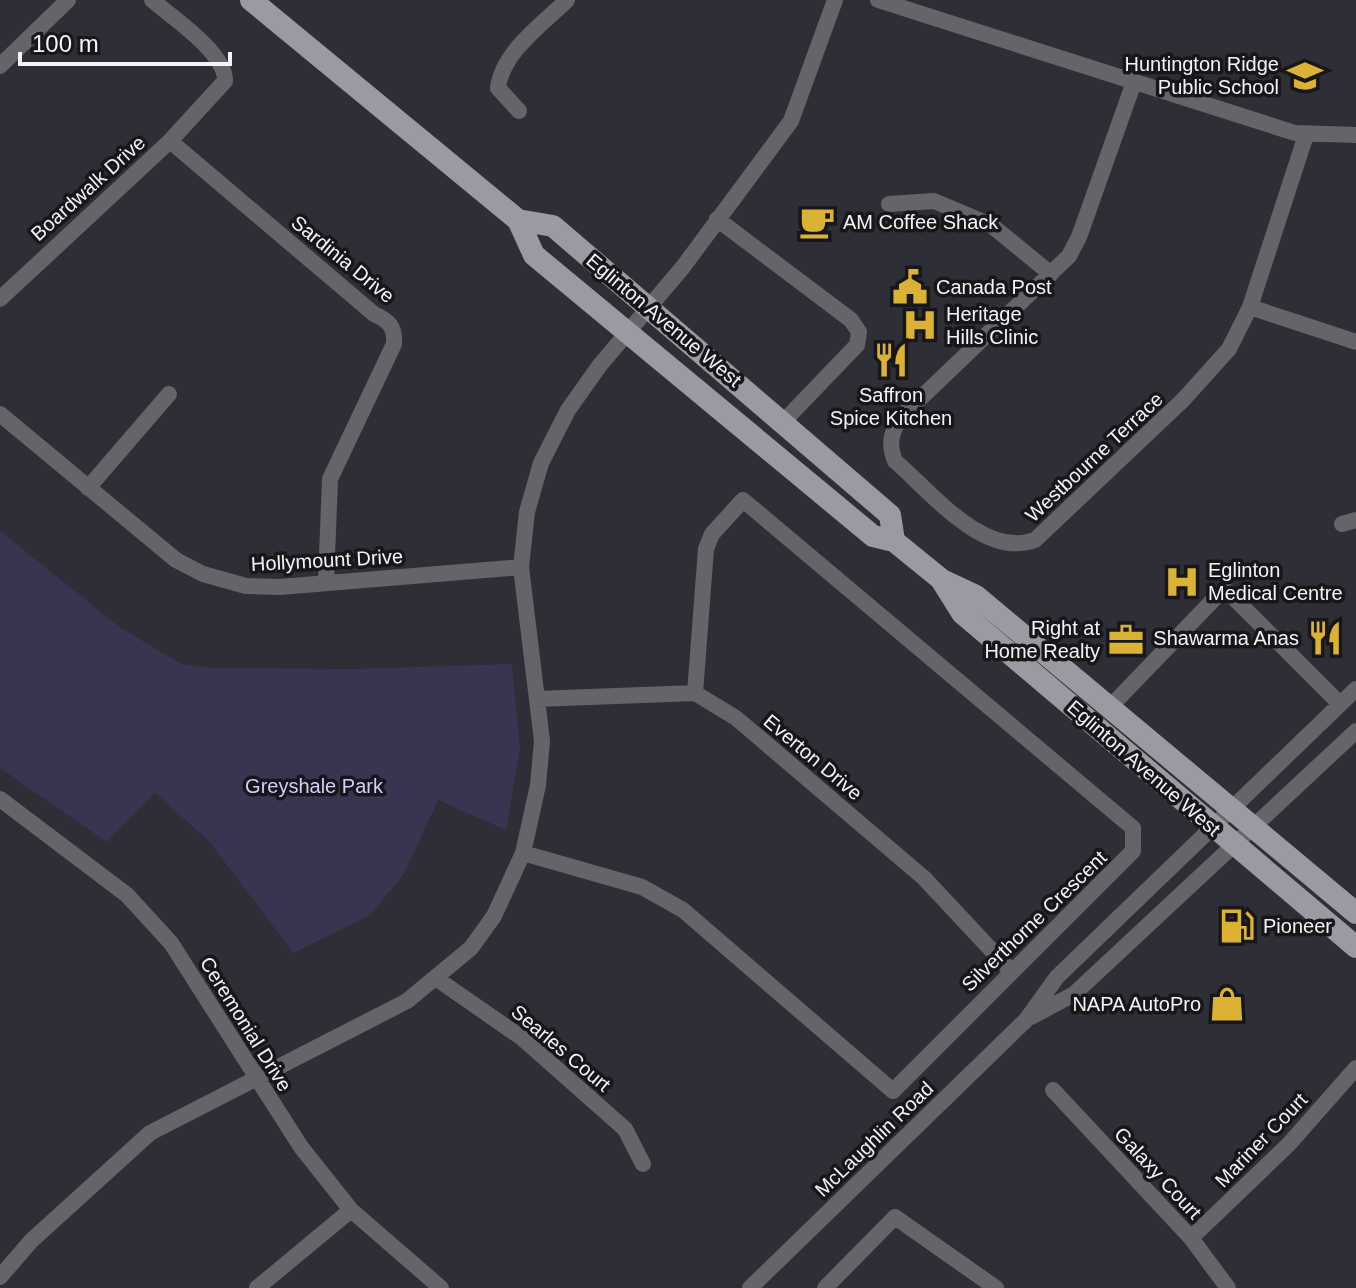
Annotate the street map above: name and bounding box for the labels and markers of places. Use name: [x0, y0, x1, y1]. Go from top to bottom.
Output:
place label: Huntington Ridge Public School: [1124, 53, 1279, 98]
school or university icon: Huntington Ridge Public School: [1286, 57, 1324, 95]
cafe icon: AM Coffee Shack: [798, 203, 836, 241]
place label: AM Coffee Shack: [843, 211, 999, 233]
public building icon: Canada Post: [891, 268, 929, 306]
place label: Canada Post: [936, 276, 1052, 298]
place label: Heritage Hills Clinic: [946, 303, 1038, 348]
hospital icon: Heritage Hills Clinic: [901, 306, 939, 344]
restaurant icon: Saffron Spice Kitchen: [872, 341, 910, 379]
place label: Saffron Spice Kitchen: [830, 384, 952, 429]
place label: Eglinton Medical Centre: [1208, 559, 1343, 604]
hospital icon: Eglinton Medical Centre: [1163, 563, 1201, 601]
place label: Right at Home Realty: [984, 617, 1100, 662]
restaurant icon: Shawarma Anas: [1306, 619, 1344, 657]
office icon: Right at Home Realty: [1107, 621, 1145, 659]
place label: Shawarma Anas: [1153, 627, 1299, 649]
fuel station icon: Pioneer: [1218, 907, 1256, 945]
place label: Pioneer: [1263, 915, 1332, 937]
shop icon: NAPA AutoPro: [1208, 985, 1246, 1023]
place label: NAPA AutoPro: [1072, 993, 1201, 1015]

